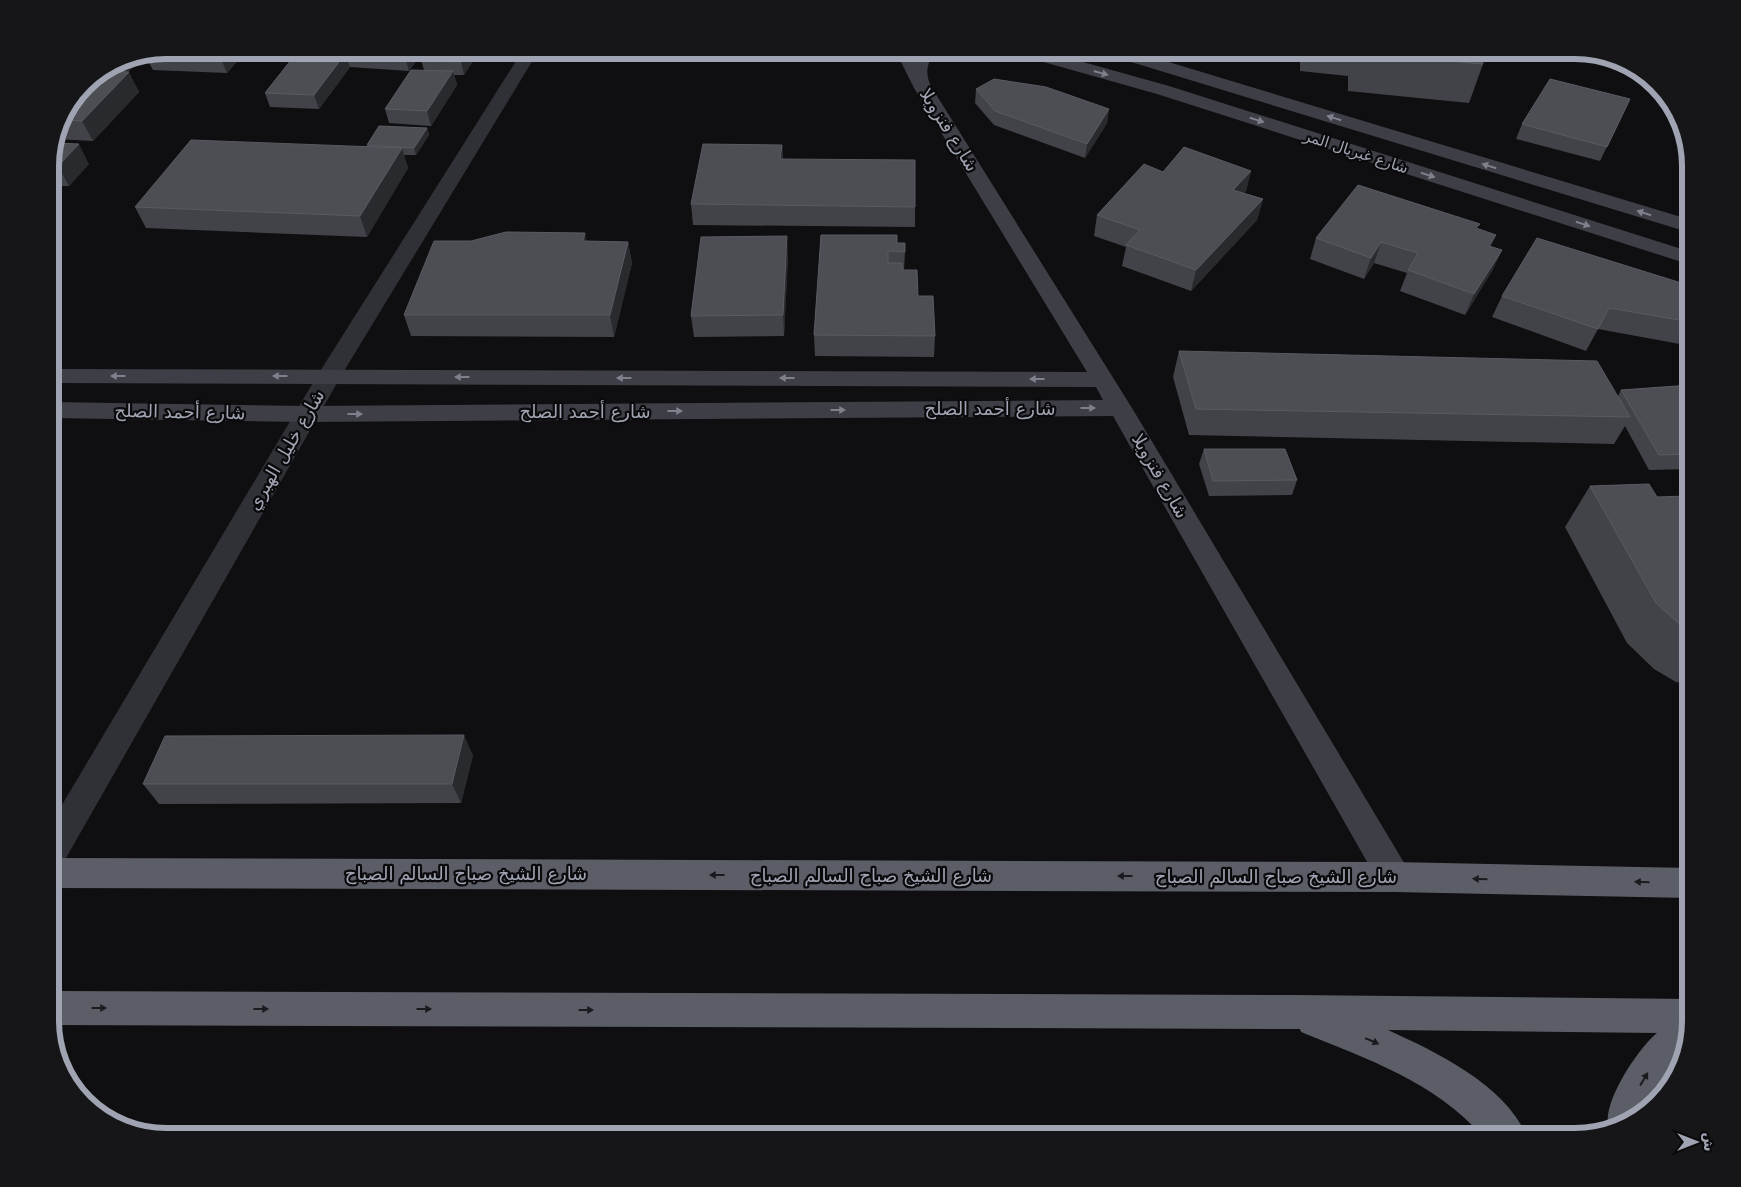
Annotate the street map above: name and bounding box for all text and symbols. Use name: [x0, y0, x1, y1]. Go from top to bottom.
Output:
one-way arrow: [1094, 69, 1109, 77]
street label: شارع فنزويلا: [915, 84, 983, 176]
one-way arrow: [1326, 114, 1341, 122]
one-way arrow: [1249, 117, 1264, 124]
street label: شارع غبريال المر: [1301, 126, 1411, 177]
one-way arrow: [1481, 161, 1496, 169]
one-way arrow: [1421, 171, 1436, 179]
one-way arrow: [1637, 209, 1652, 217]
one-way arrow: [1575, 221, 1590, 229]
one-way arrow: [110, 372, 126, 380]
one-way arrow: [272, 372, 288, 380]
one-way arrow: [454, 373, 470, 381]
one-way arrow: [616, 374, 632, 382]
one-way arrow: [779, 374, 795, 382]
one-way arrow: [1029, 375, 1045, 383]
street label: شارع خليل الهبري: [243, 386, 329, 514]
street label: شارع أحمد الصلح: [924, 397, 1056, 420]
street label: شارع أحمد الصلح: [114, 399, 246, 424]
street label: شارع أحمد الصلح: [519, 400, 651, 423]
one-way arrow: [1080, 404, 1096, 412]
one-way arrow: [830, 406, 846, 414]
one-way arrow: [668, 407, 684, 415]
one-way arrow: [348, 410, 364, 418]
street label: شارع فنزويلا: [1127, 430, 1193, 522]
street label: شارع الشيخ صباح السالم الصباح: [345, 863, 587, 885]
street label: شارع الشيخ صباح السالم الصباح: [750, 865, 992, 887]
street label: شارع الشيخ صباح السالم الصباح: [1155, 866, 1397, 888]
one-way arrow: [709, 871, 725, 879]
one-way arrow: [1117, 872, 1133, 880]
one-way arrow: [1472, 875, 1488, 883]
one-way arrow: [1634, 878, 1650, 886]
one-way arrow: [91, 1004, 107, 1012]
one-way arrow: [254, 1005, 270, 1013]
one-way arrow: [416, 1005, 432, 1013]
one-way arrow: [579, 1006, 595, 1014]
one-way arrow: [1365, 1038, 1379, 1046]
one-way arrow: [1639, 1072, 1648, 1085]
north arrow: [1671, 1117, 1721, 1167]
text: ش: [1701, 1132, 1717, 1152]

